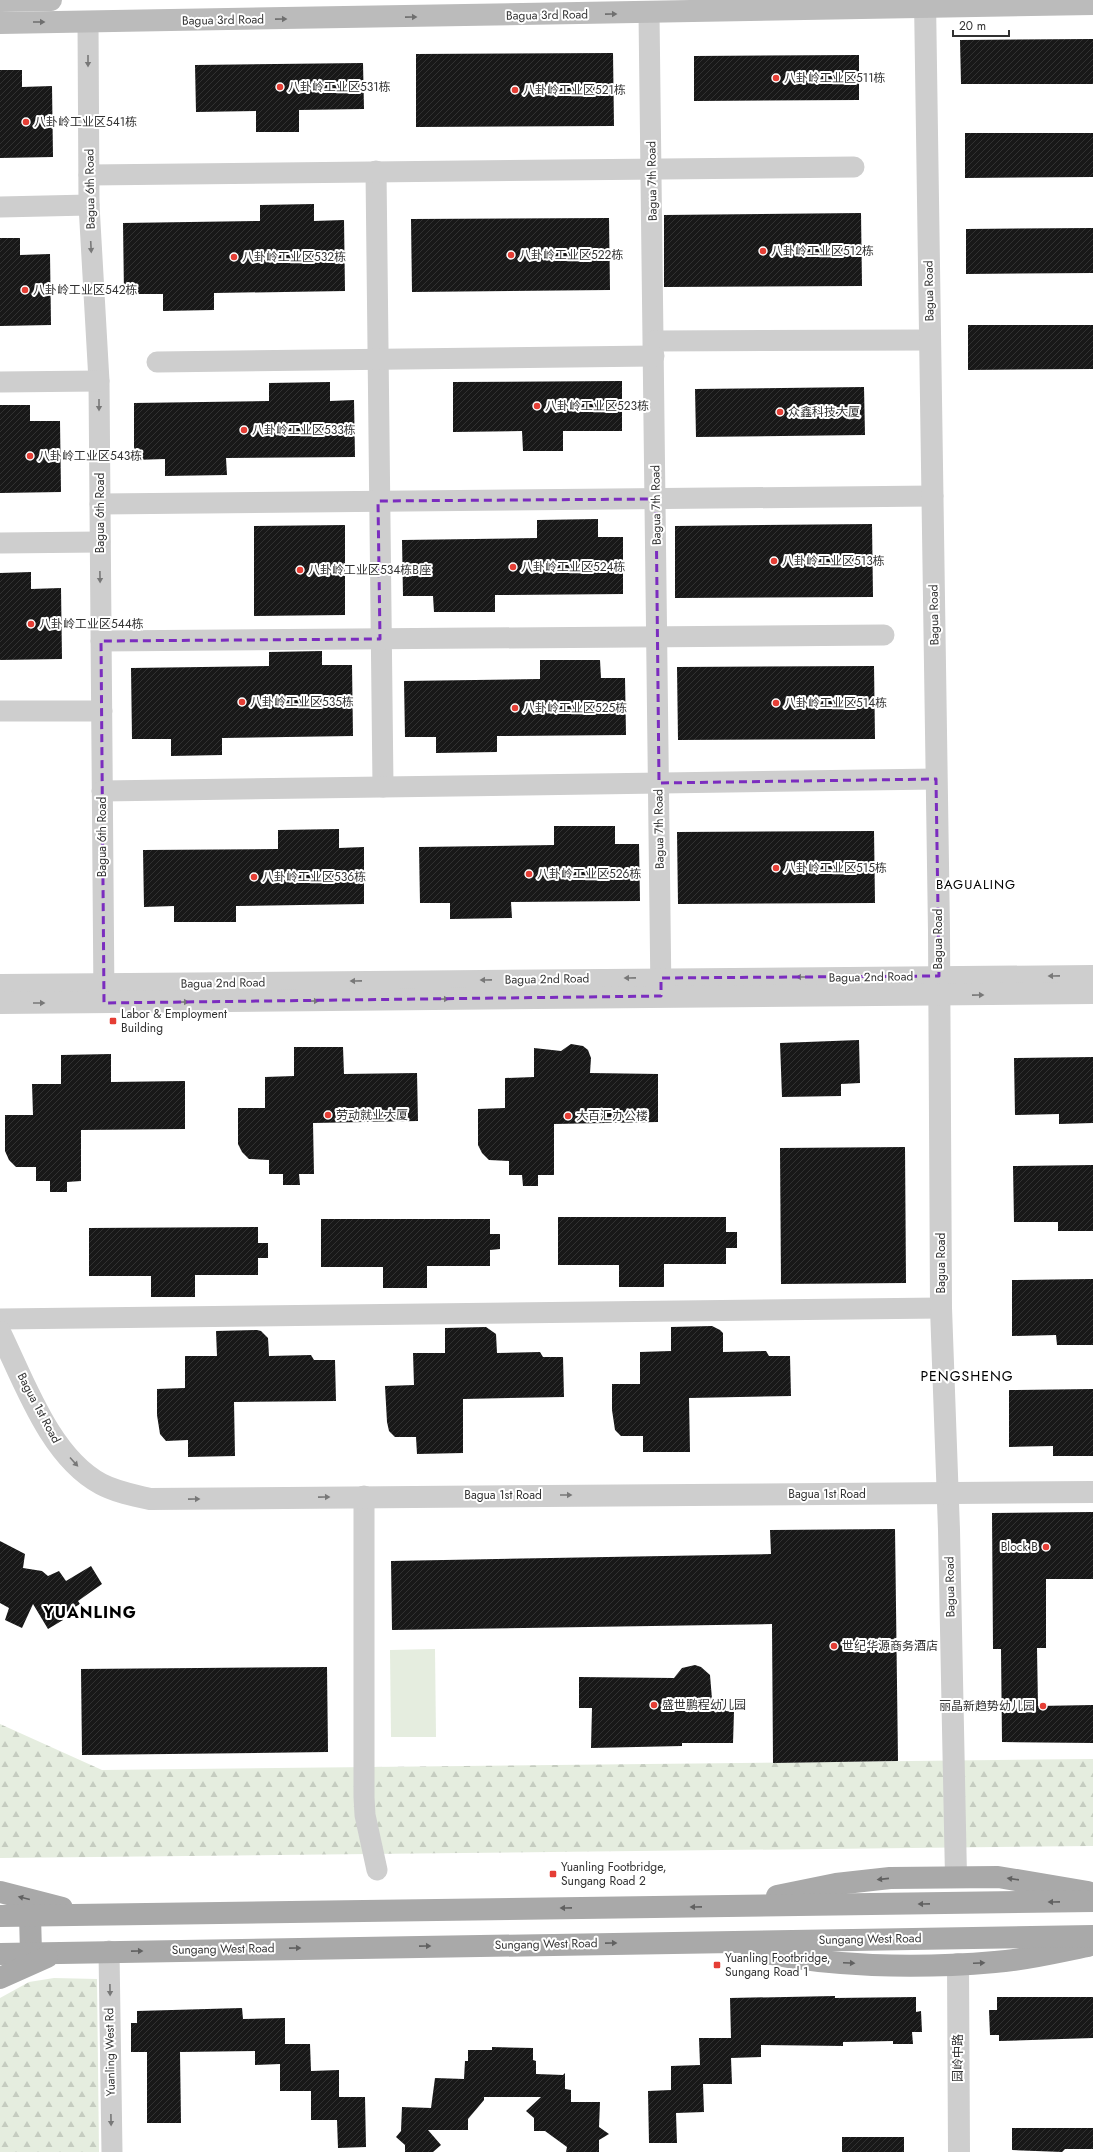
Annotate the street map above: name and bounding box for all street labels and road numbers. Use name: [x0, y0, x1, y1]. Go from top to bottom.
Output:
street label: Bagua 3rd Road: [506, 5, 588, 25]
street label: Bagua 3rd Road: [182, 10, 264, 30]
street label: Bagua 7th Road: [642, 141, 662, 221]
street label: Bagua 6th Road: [80, 149, 100, 229]
street label: Bagua Road: [919, 260, 939, 322]
street label: Bagua 7th Road: [646, 465, 666, 545]
street label: Bagua 6th Road: [91, 473, 109, 553]
street label: Bagua Road: [924, 584, 944, 646]
street label: Bagua 7th Road: [649, 789, 669, 869]
street label: Bagua 6th Road: [93, 797, 111, 877]
street label: Bagua Road: [929, 909, 947, 969]
street label: Bagua 2nd Road: [829, 967, 913, 987]
street label: Bagua 2nd Road: [505, 969, 589, 989]
street label: Bagua 2nd Road: [181, 973, 265, 993]
street label: Bagua Road: [932, 1233, 950, 1293]
street label: Bagua 1st Road: [13, 1370, 65, 1446]
street label: Bagua 1st Road: [788, 1485, 866, 1503]
street label: Bagua 1st Road: [464, 1486, 542, 1504]
street label: Bagua Road: [940, 1556, 960, 1618]
street label: Sungang West Road: [818, 1929, 922, 1949]
street label: Sungang West Road: [494, 1934, 598, 1954]
street label: Sungang West Road: [171, 1939, 275, 1959]
street label: Yuanling West Rd: [100, 2007, 120, 2097]
street label: 园岭中路: [949, 2034, 967, 2082]

